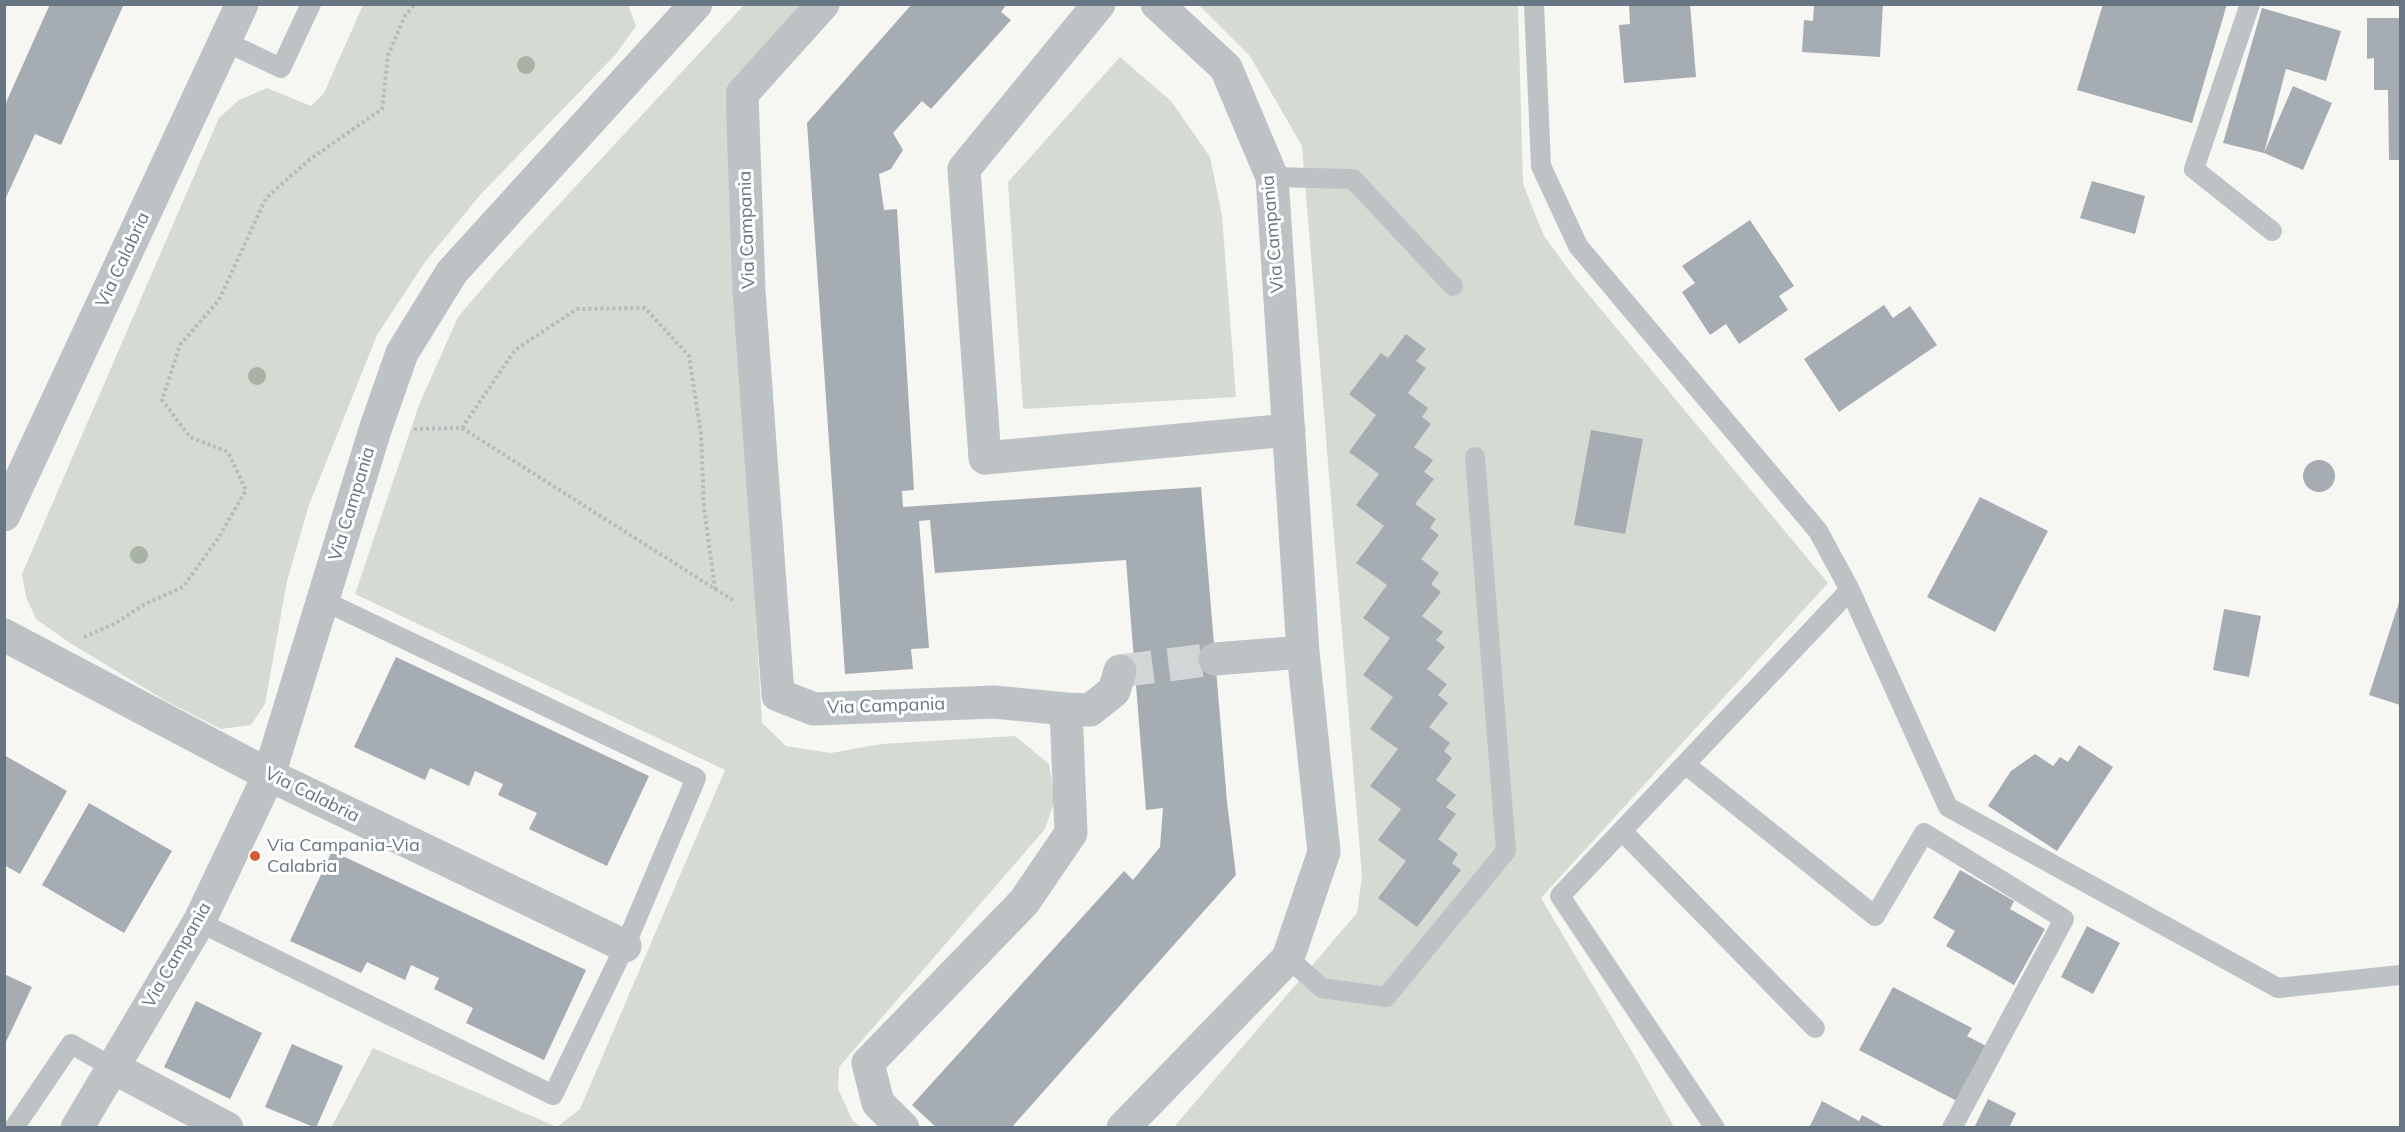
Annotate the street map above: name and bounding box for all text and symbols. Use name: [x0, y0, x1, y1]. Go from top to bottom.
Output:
street label: Via Campania: [734, 171, 760, 289]
street label: Via Campania: [1257, 174, 1289, 294]
street label: Via Calabria: [92, 209, 154, 311]
street label: Via Campania: [324, 444, 380, 564]
street label: Via Campania: [827, 693, 945, 719]
street label: Via Calabria: [261, 763, 363, 827]
place label: Via Campania-Via Calabria: [267, 835, 420, 878]
marker: Via Campania-Via Calabria: [248, 849, 262, 863]
street label: Via Campania: [138, 898, 216, 1012]

